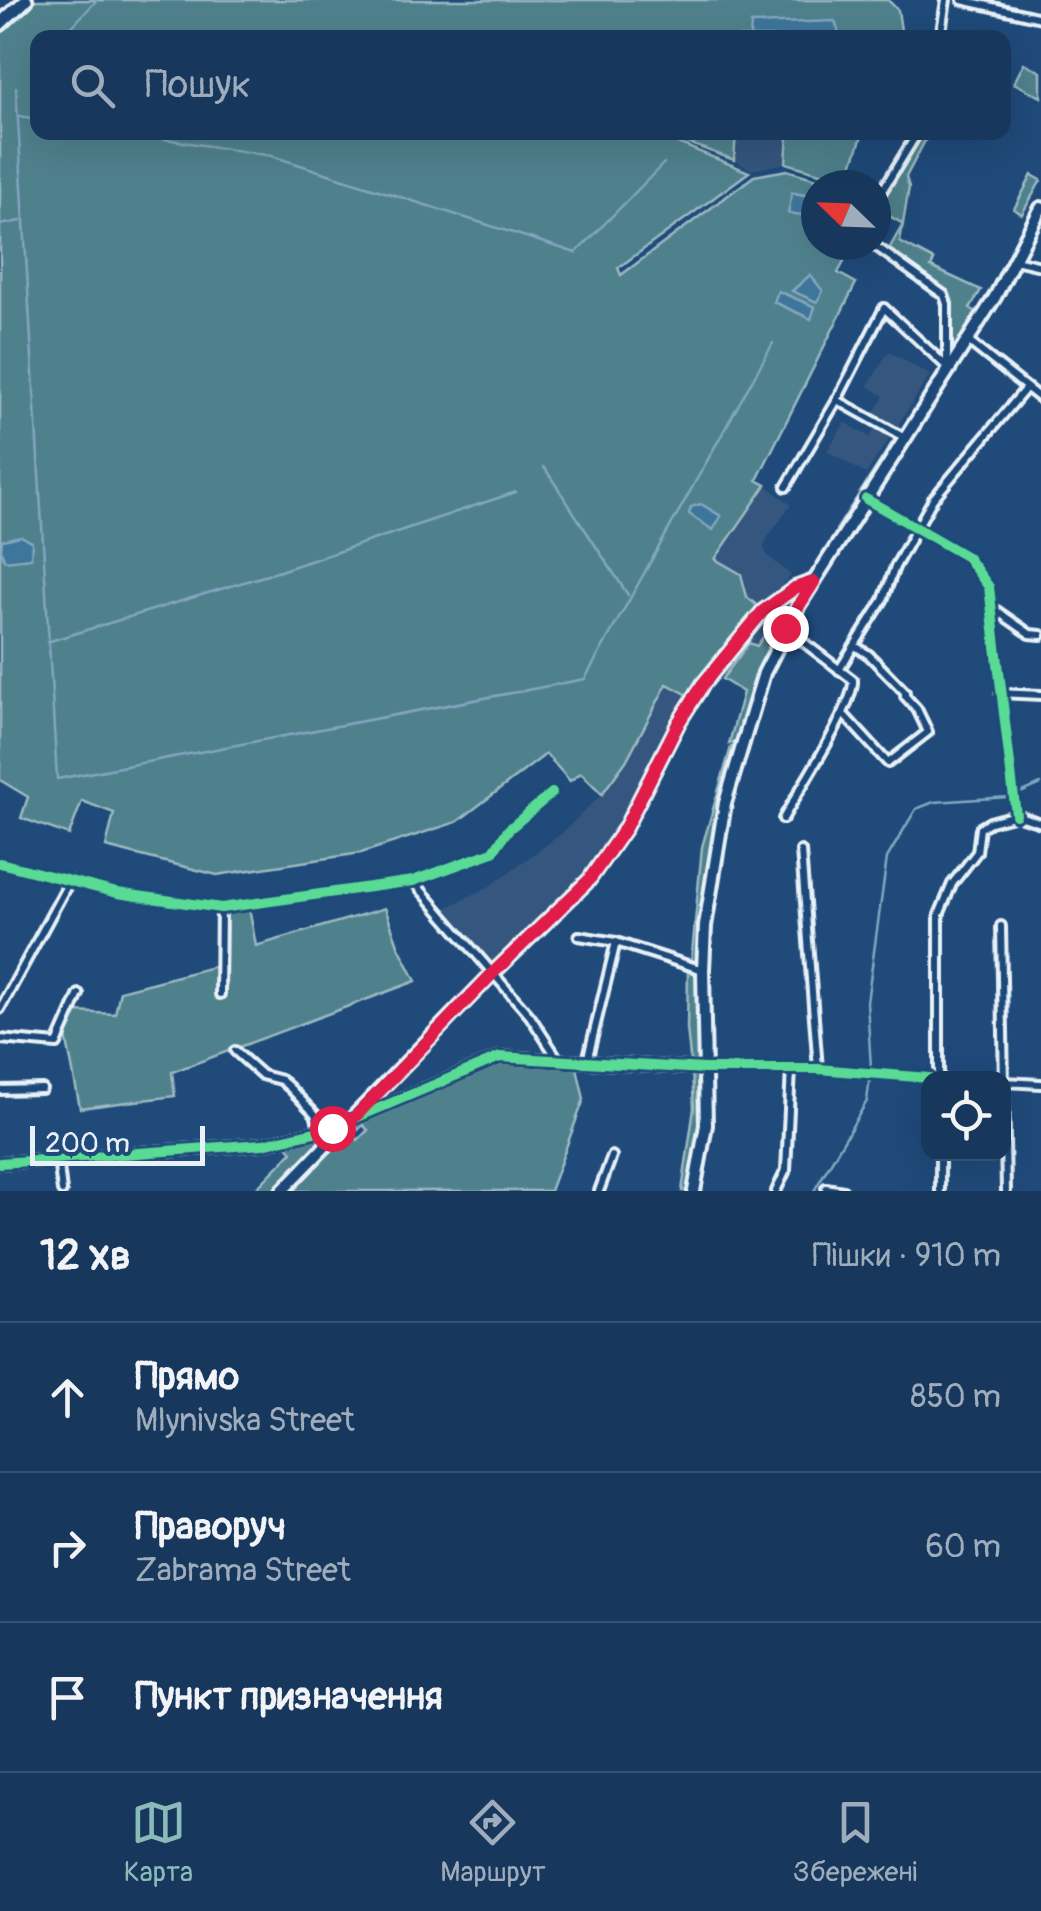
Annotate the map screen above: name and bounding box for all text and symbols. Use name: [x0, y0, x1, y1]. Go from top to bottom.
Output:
search box: [30, 30, 1011, 140]
icon: search: [65, 58, 120, 113]
text: Пошук: [145, 61, 251, 109]
north arrow: [801, 170, 891, 260]
route end: [763, 606, 809, 652]
map controls: [921, 1071, 1011, 1161]
button: locate: [921, 1071, 1011, 1161]
route start: [310, 1106, 356, 1152]
scale bar: [30, 1121, 205, 1166]
text: 200 m: [45, 1126, 130, 1161]
text: 12 хв: [40, 1230, 131, 1282]
text: Пішки · 910 m: [812, 1236, 1001, 1276]
text: Прямо: [135, 1353, 239, 1401]
icon: ahead: [40, 1370, 95, 1425]
text: 850 m: [910, 1377, 1001, 1417]
text: Mlynivska Street: [135, 1401, 355, 1441]
text: Праворуч: [135, 1503, 286, 1551]
icon: right: [40, 1520, 95, 1575]
text: 60 m: [925, 1527, 1001, 1567]
text: Zabrama Street: [135, 1551, 351, 1591]
icon: arrive: [40, 1670, 95, 1725]
text: Пункт призначення: [135, 1673, 443, 1721]
tab: Карта: [124, 1795, 193, 1890]
tab: Маршрут: [440, 1795, 546, 1890]
tab: Збережені: [793, 1795, 917, 1890]

